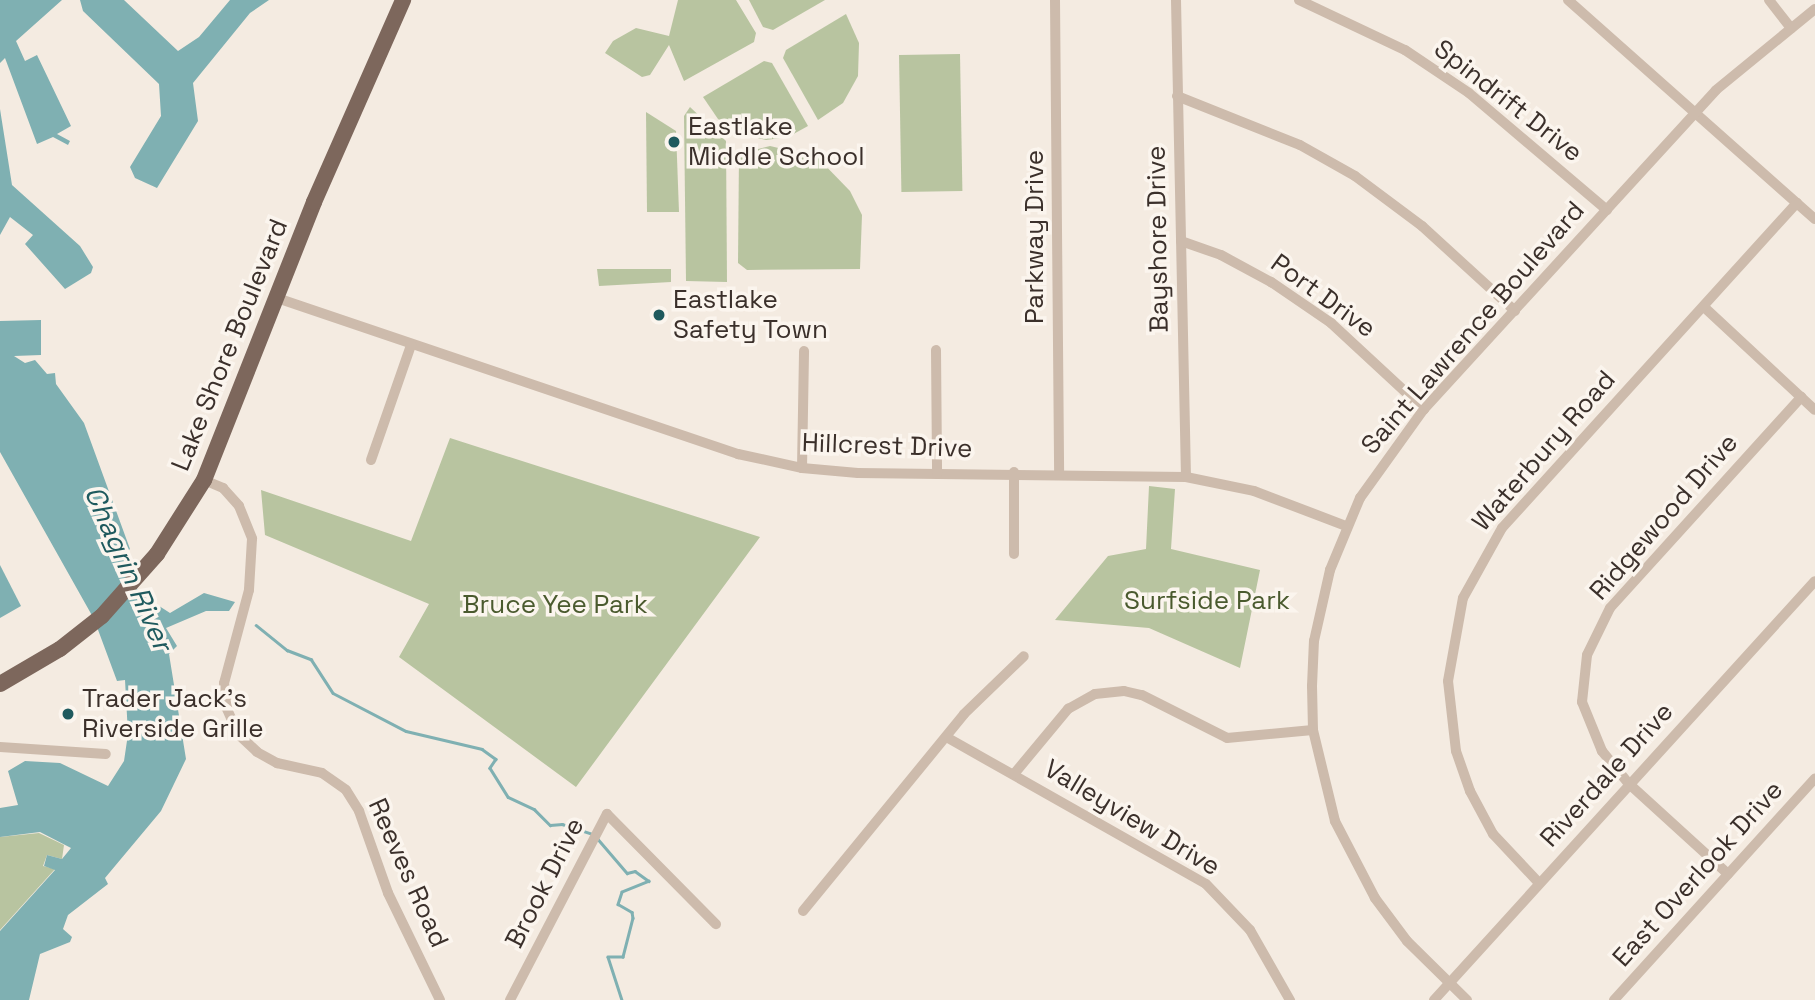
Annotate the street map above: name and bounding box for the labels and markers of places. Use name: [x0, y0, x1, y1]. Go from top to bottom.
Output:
place label: Eastlake Middle School: [688, 111, 865, 172]
marker: Eastlake Middle School: [666, 134, 682, 150]
place label: Eastlake Safety Town: [673, 284, 829, 346]
marker: Eastlake Safety Town: [651, 307, 667, 323]
place label: Trader Jack's Riverside Grille: [82, 683, 264, 744]
marker: Trader Jack's Riverside Grille: [60, 706, 76, 722]

